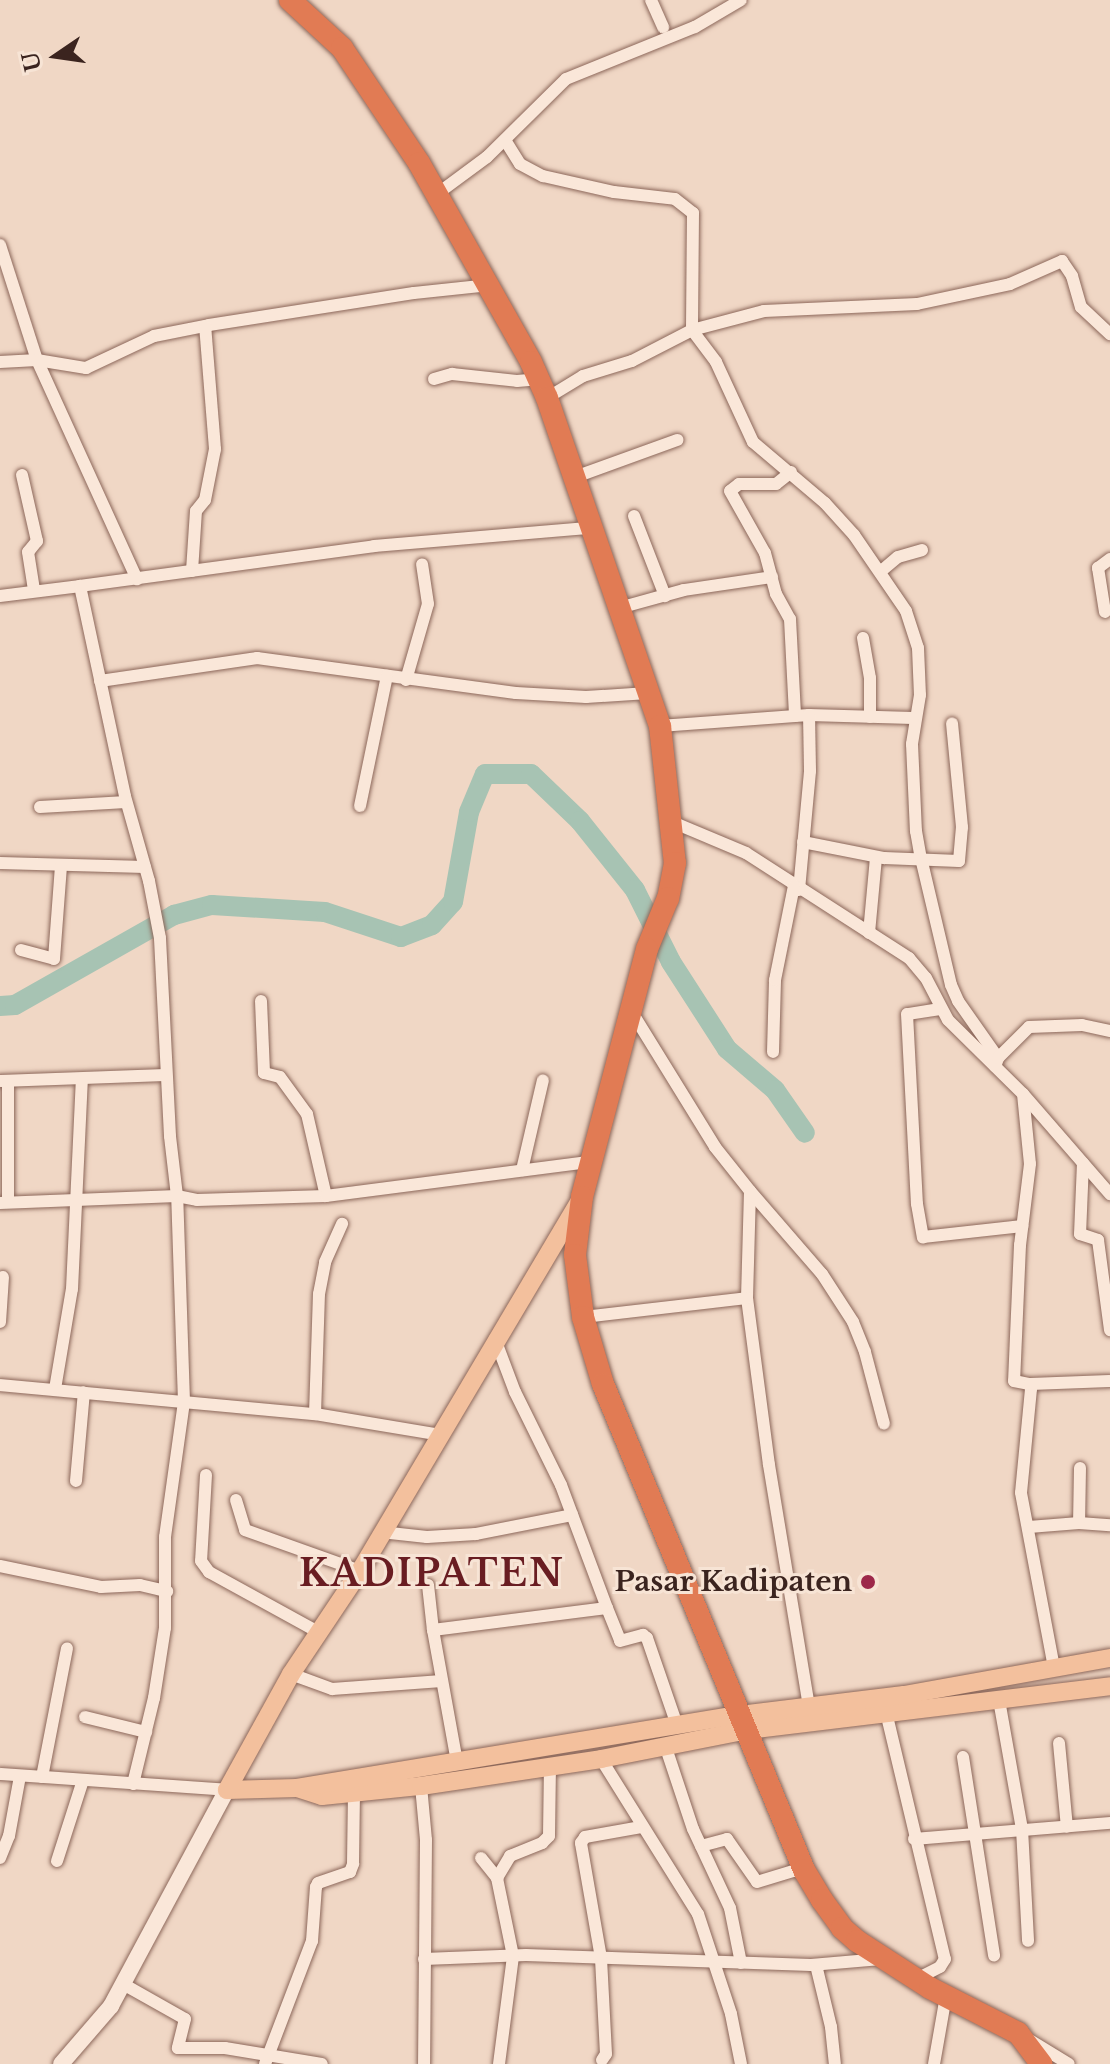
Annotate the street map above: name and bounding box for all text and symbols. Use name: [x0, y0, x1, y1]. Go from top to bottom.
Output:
north arrow: [16, 16, 96, 96]
text: U: [17, 49, 47, 74]
district label: KADIPATEN: [299, 1552, 565, 1596]
place label: Pasar Kadipaten: [614, 1565, 852, 1599]
marker: Pasar Kadipaten: [859, 1573, 877, 1591]

